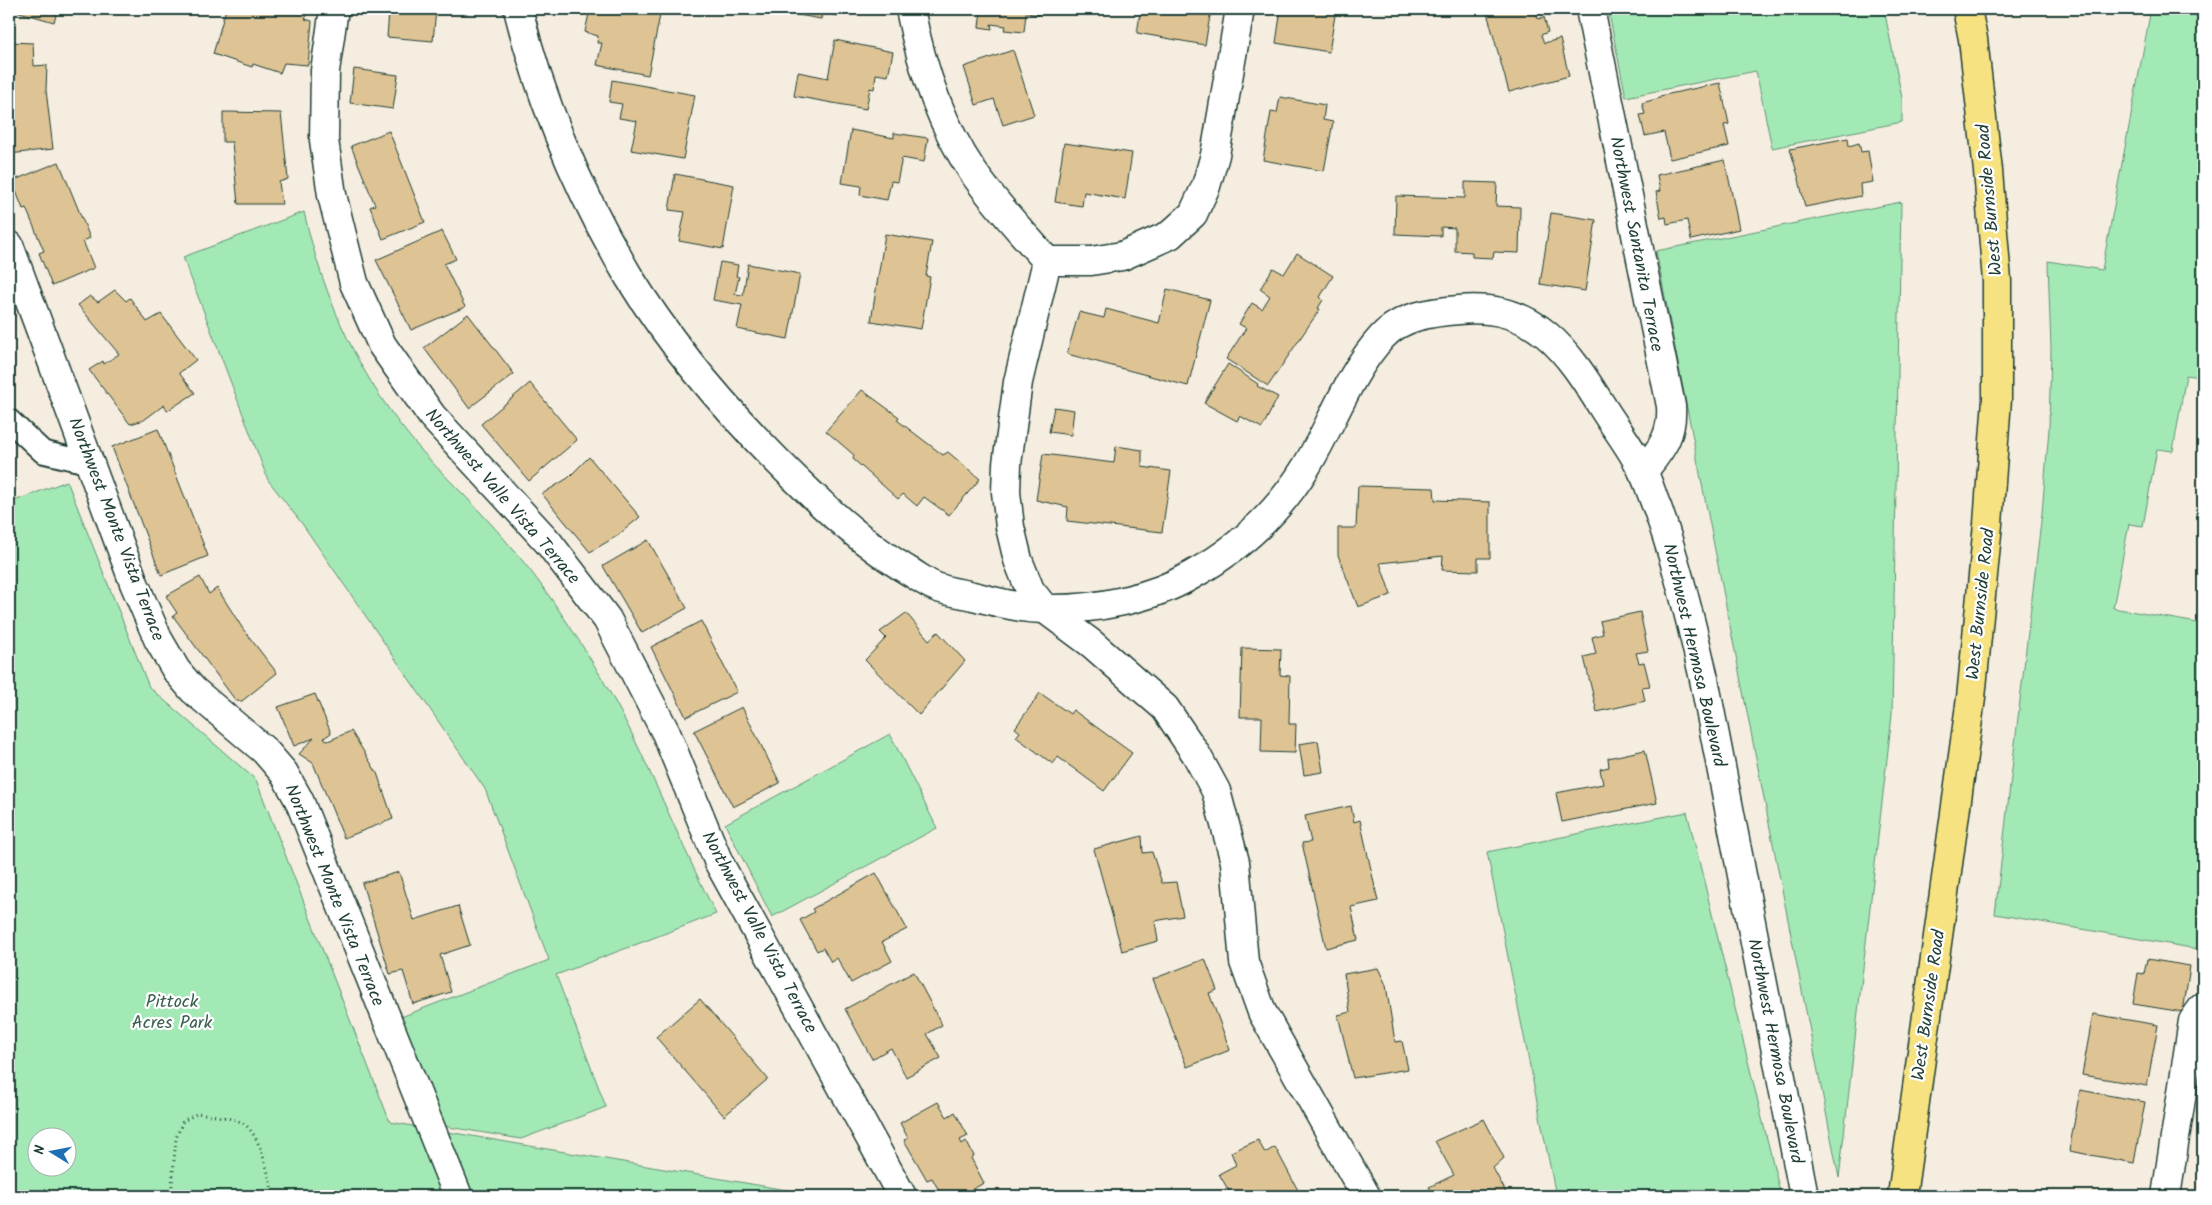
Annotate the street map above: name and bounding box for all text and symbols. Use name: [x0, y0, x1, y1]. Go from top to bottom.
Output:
street label: West Burnside Road: [1969, 122, 2012, 277]
street label: Northwest Santanita Terrace: [1600, 134, 1671, 354]
street label: Northwest Valle Vista Terrace: [417, 402, 587, 592]
street label: Northwest Monte Vista Terrace: [59, 413, 172, 646]
street label: West Burnside Road: [1959, 526, 2004, 681]
street label: Northwest Hermosa Boulevard: [1654, 541, 1734, 771]
street label: Northwest Monte Vista Terrace: [276, 780, 392, 1011]
street label: Northwest Valle Vista Terrace: [693, 826, 824, 1039]
street label: West Burnside Road: [1905, 927, 1955, 1083]
street label: Northwest Hermosa Boulevard: [1738, 936, 1811, 1167]
park label: Pittock Acres Park: [132, 988, 213, 1038]
north arrow: [28, 1128, 78, 1178]
text: N: [29, 1143, 52, 1156]

